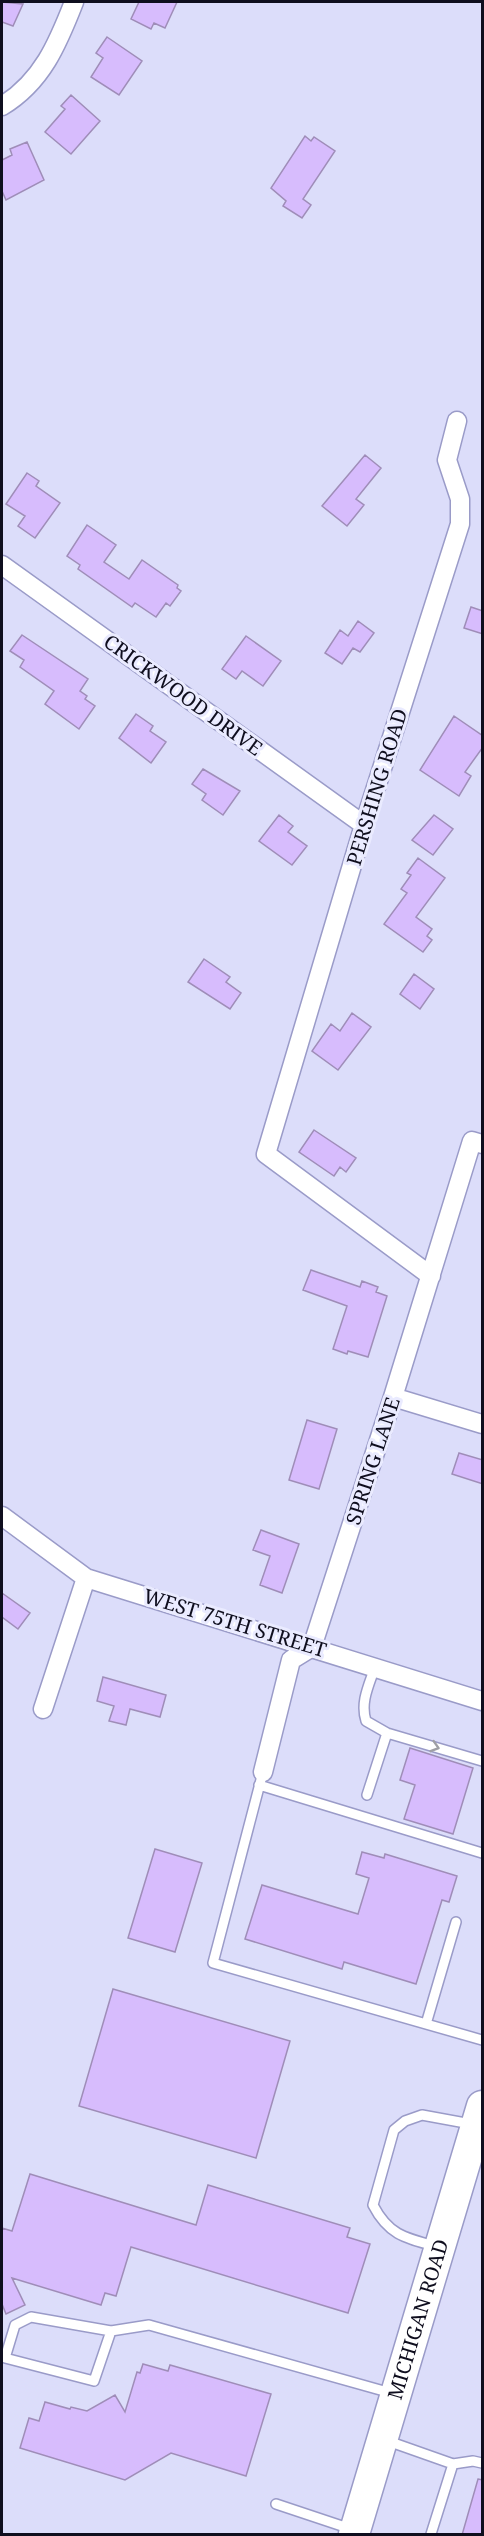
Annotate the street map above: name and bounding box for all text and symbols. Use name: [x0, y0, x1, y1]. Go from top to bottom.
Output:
street label: CRICKWOOD DRIVE: [99, 628, 268, 761]
street label: PERSHING ROAD: [340, 705, 413, 868]
street label: SPRING LANE: [339, 1394, 406, 1528]
street label: WEST 75TH STREET: [140, 1582, 330, 1663]
one-way arrow: [429, 1740, 440, 1752]
street label: MICHIGAN ROAD: [381, 2236, 454, 2403]

